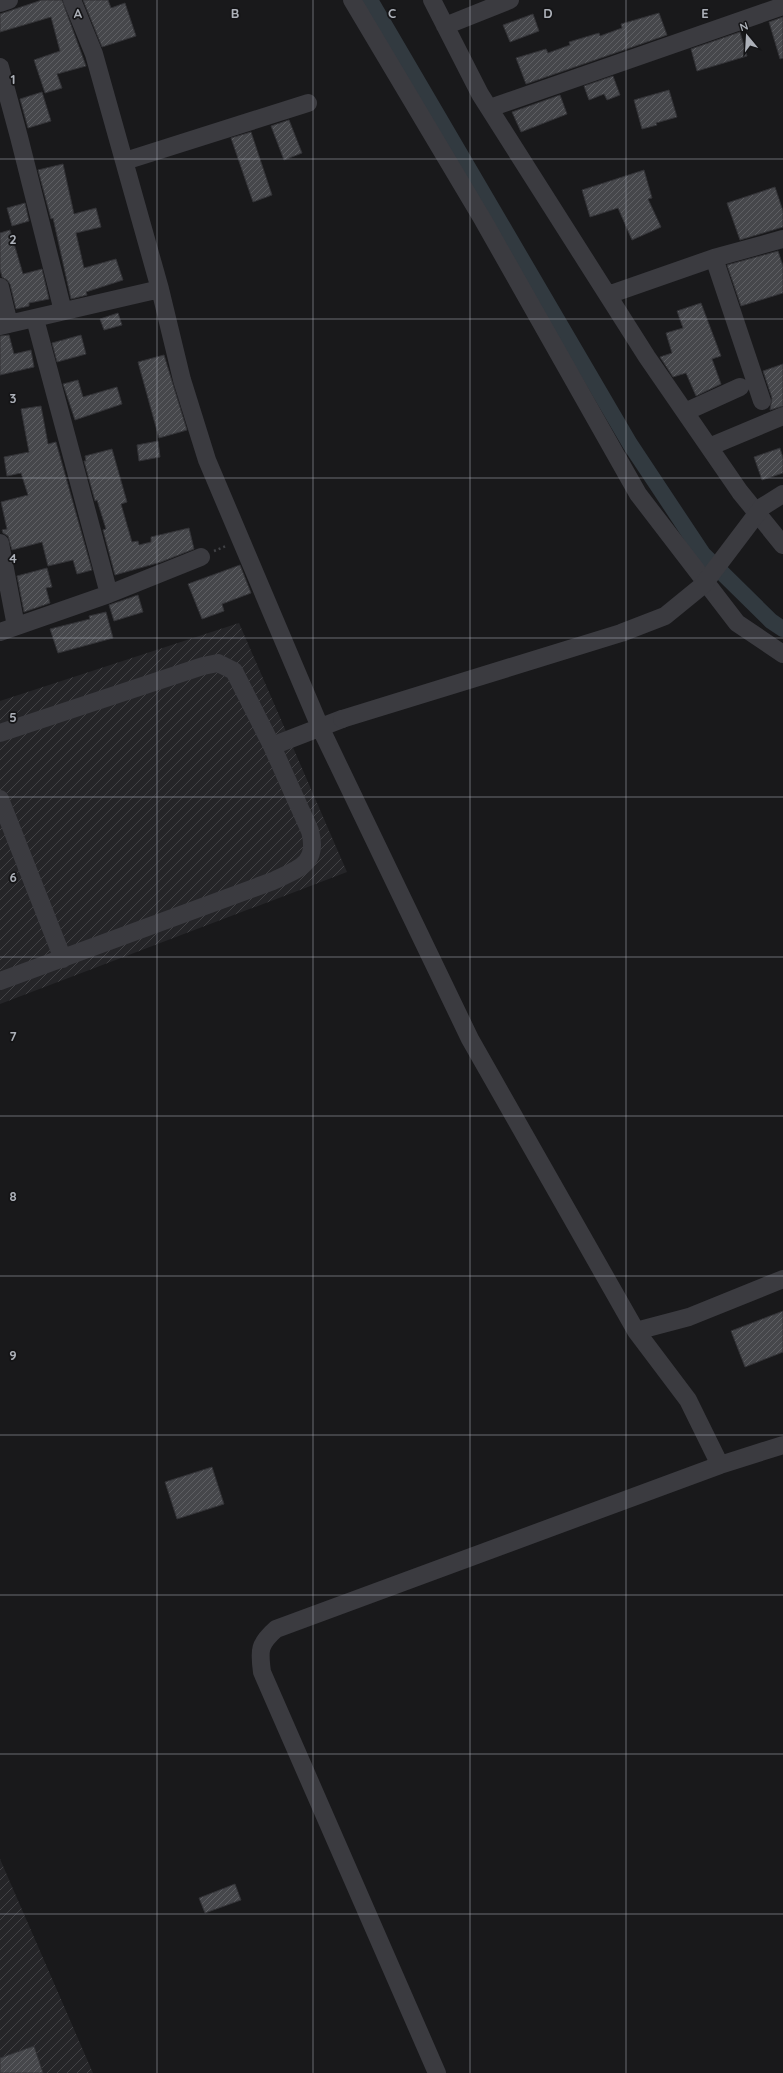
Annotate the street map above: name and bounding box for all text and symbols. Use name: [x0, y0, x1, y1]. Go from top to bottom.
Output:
text: A: [74, 5, 83, 21]
text: B: [231, 5, 239, 21]
text: C: [388, 5, 396, 21]
text: D: [543, 5, 553, 21]
text: E: [701, 5, 709, 21]
north arrow: [727, 16, 767, 56]
text: N: [738, 19, 750, 34]
text: 1: [10, 71, 16, 87]
text: 2: [9, 231, 17, 247]
text: 3: [10, 390, 17, 406]
text: 4: [9, 550, 17, 566]
text: 5: [9, 709, 17, 725]
text: 6: [9, 869, 17, 885]
text: 7: [9, 1028, 17, 1044]
text: 8: [9, 1188, 17, 1204]
text: 9: [9, 1347, 17, 1363]

